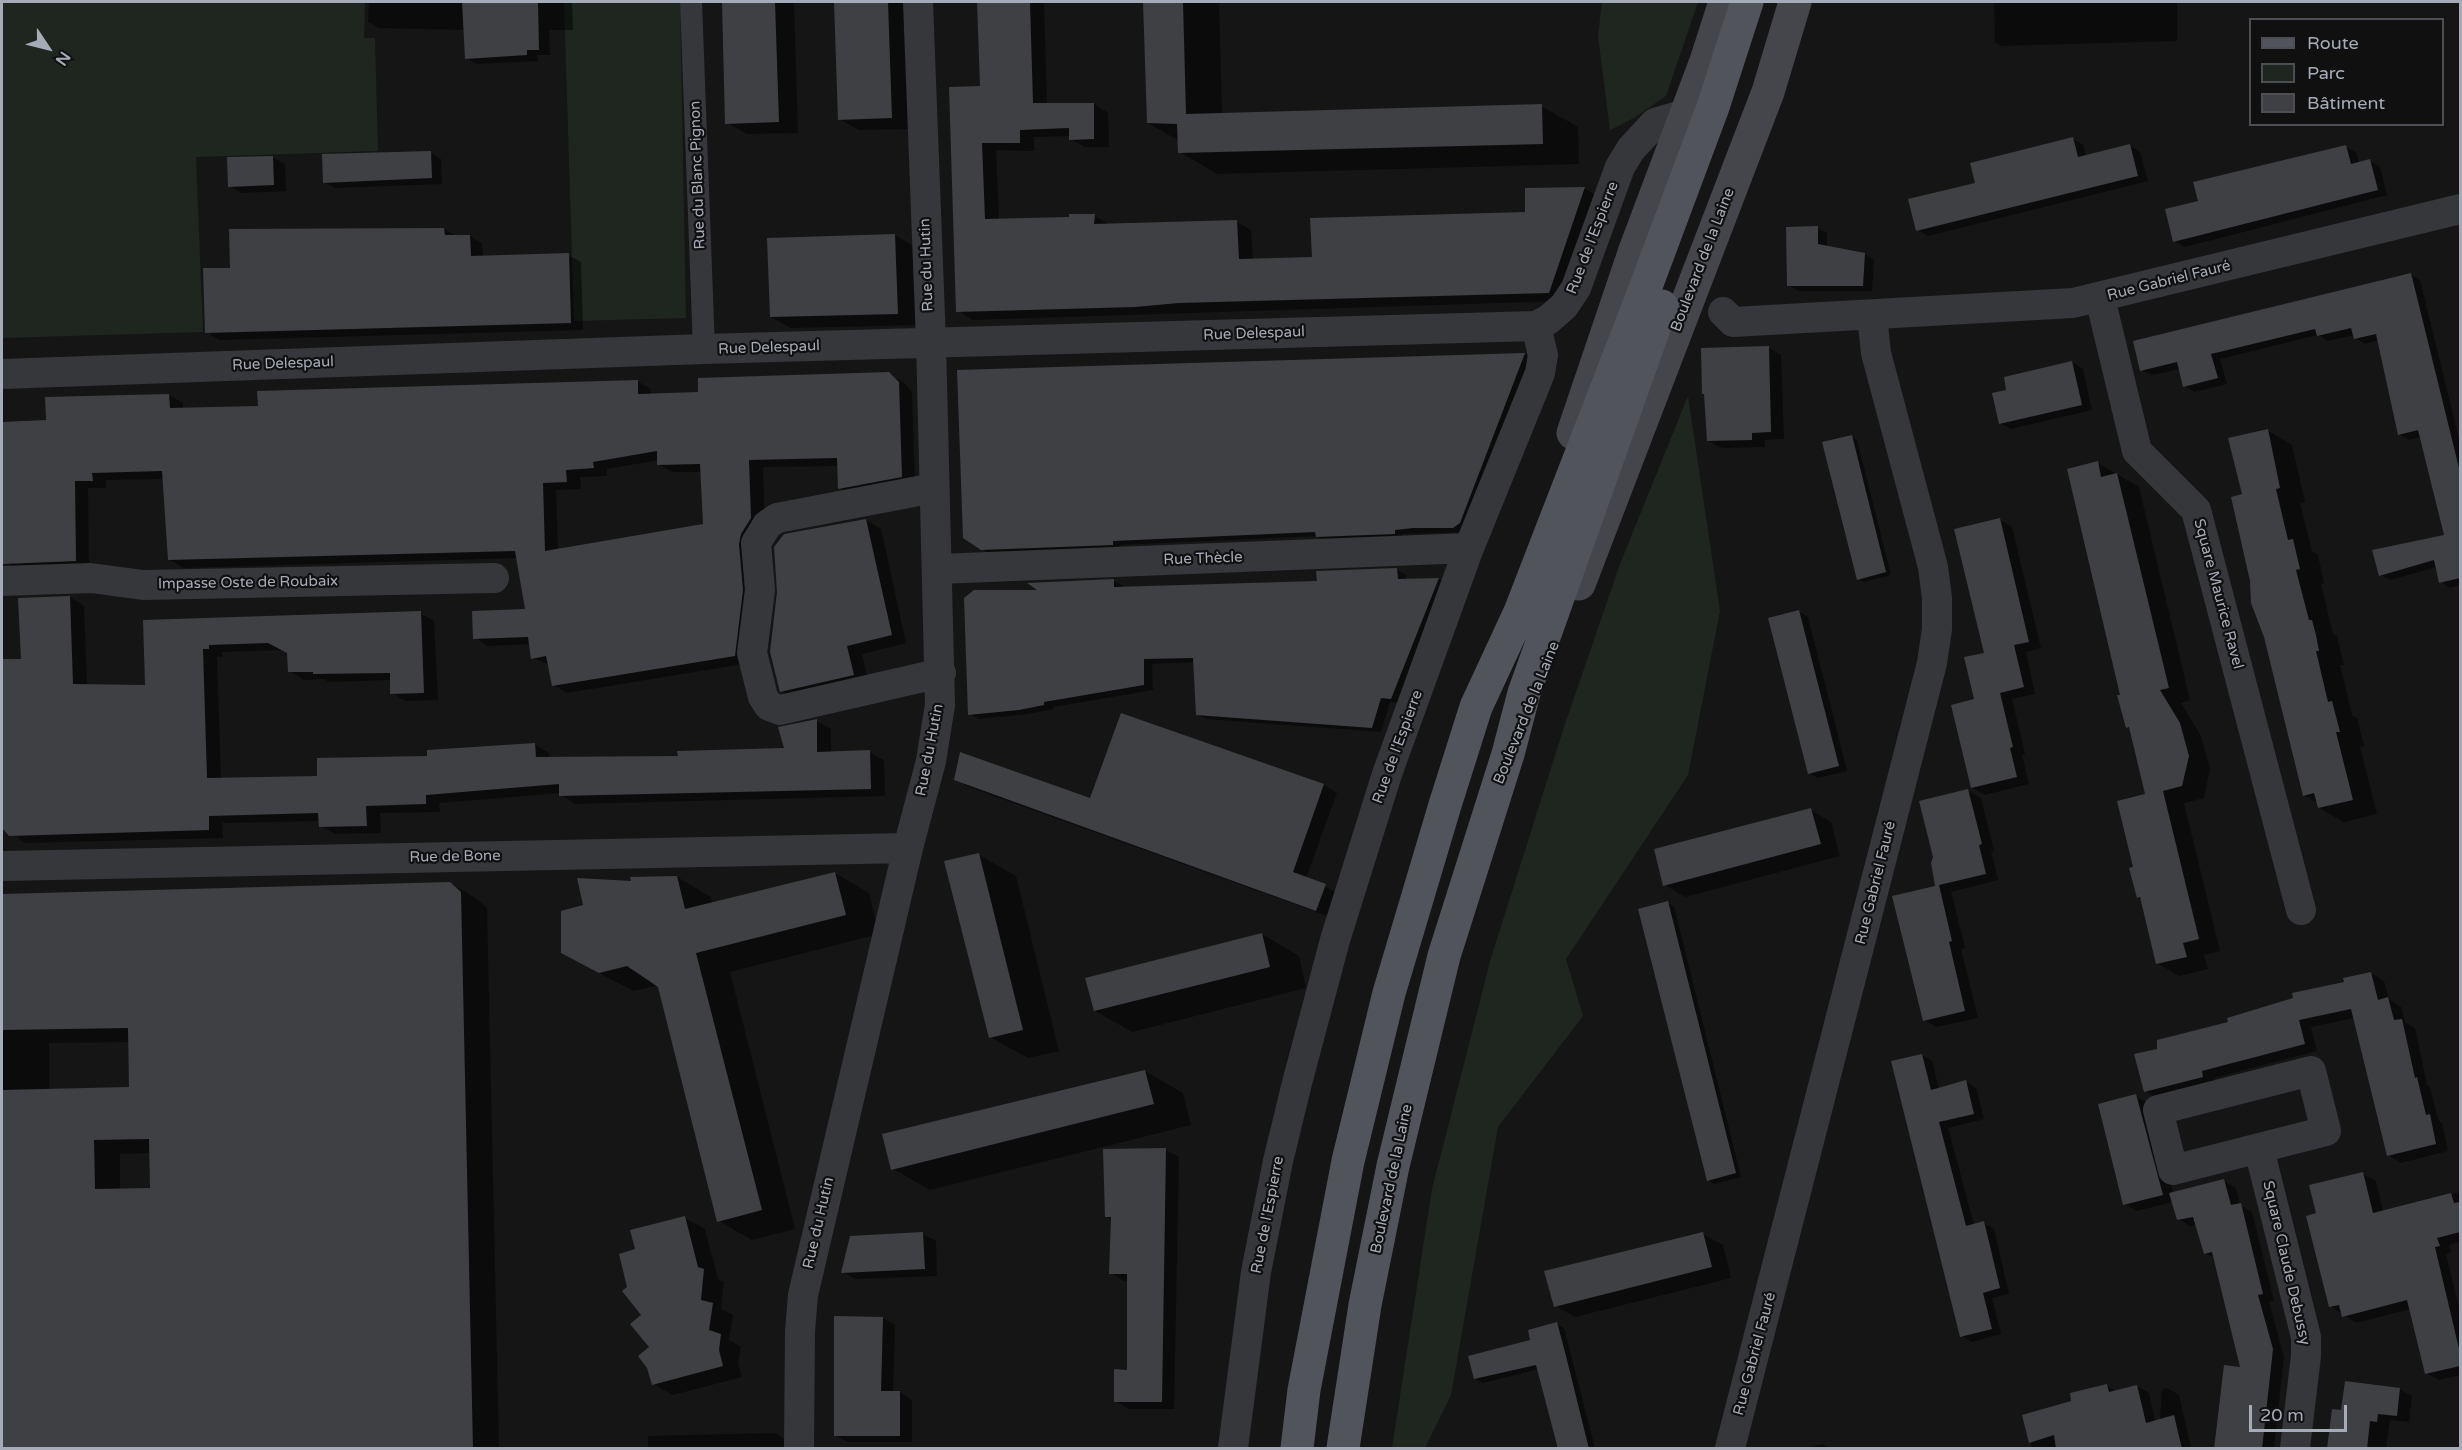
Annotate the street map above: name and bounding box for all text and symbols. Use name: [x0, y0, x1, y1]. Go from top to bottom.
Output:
north arrow: [18, 18, 78, 78]
legend: [2249, 18, 2444, 126]
text: Route: [2307, 32, 2359, 54]
text: N: [51, 47, 75, 69]
text: Parc: [2307, 62, 2345, 84]
text: Bâtiment: [2307, 92, 2385, 114]
street label: Rue du Blanc Pignon: [686, 100, 710, 250]
street label: Rue de l'Espierre: [1563, 179, 1623, 297]
street label: Boulevard de la Laine: [1667, 186, 1739, 334]
street label: Rue du Hutin: [916, 218, 938, 312]
street label: Rue Gabriel Fauré: [2105, 257, 2233, 305]
street label: Rue Delespaul: [1203, 323, 1305, 345]
street label: Rue Delespaul: [718, 337, 820, 359]
street label: Rue Delespaul: [232, 353, 334, 375]
street label: Square Maurice Ravel: [2189, 517, 2247, 671]
street label: Rue Thècle: [1163, 549, 1243, 569]
street label: Impasse Oste de Roubaix: [158, 572, 338, 594]
street label: Boulevard de la Laine: [1490, 639, 1564, 787]
street label: Rue de l'Espierre: [1369, 688, 1427, 806]
street label: Rue du Hutin: [912, 702, 948, 798]
street label: Rue Gabriel Fauré: [1852, 819, 1900, 947]
street label: Rue de Bone: [409, 847, 501, 867]
street label: Boulevard de la Laine: [1367, 1103, 1417, 1255]
street label: Rue de l'Espierre: [1248, 1155, 1288, 1275]
street label: Rue du Hutin: [800, 1175, 838, 1271]
street label: Square Claude Debussy: [2258, 1179, 2314, 1347]
street label: Rue Gabriel Fauré: [1730, 1291, 1780, 1417]
scale bar: [2252, 1393, 2350, 1431]
text: 20 m: [2260, 1404, 2304, 1426]

